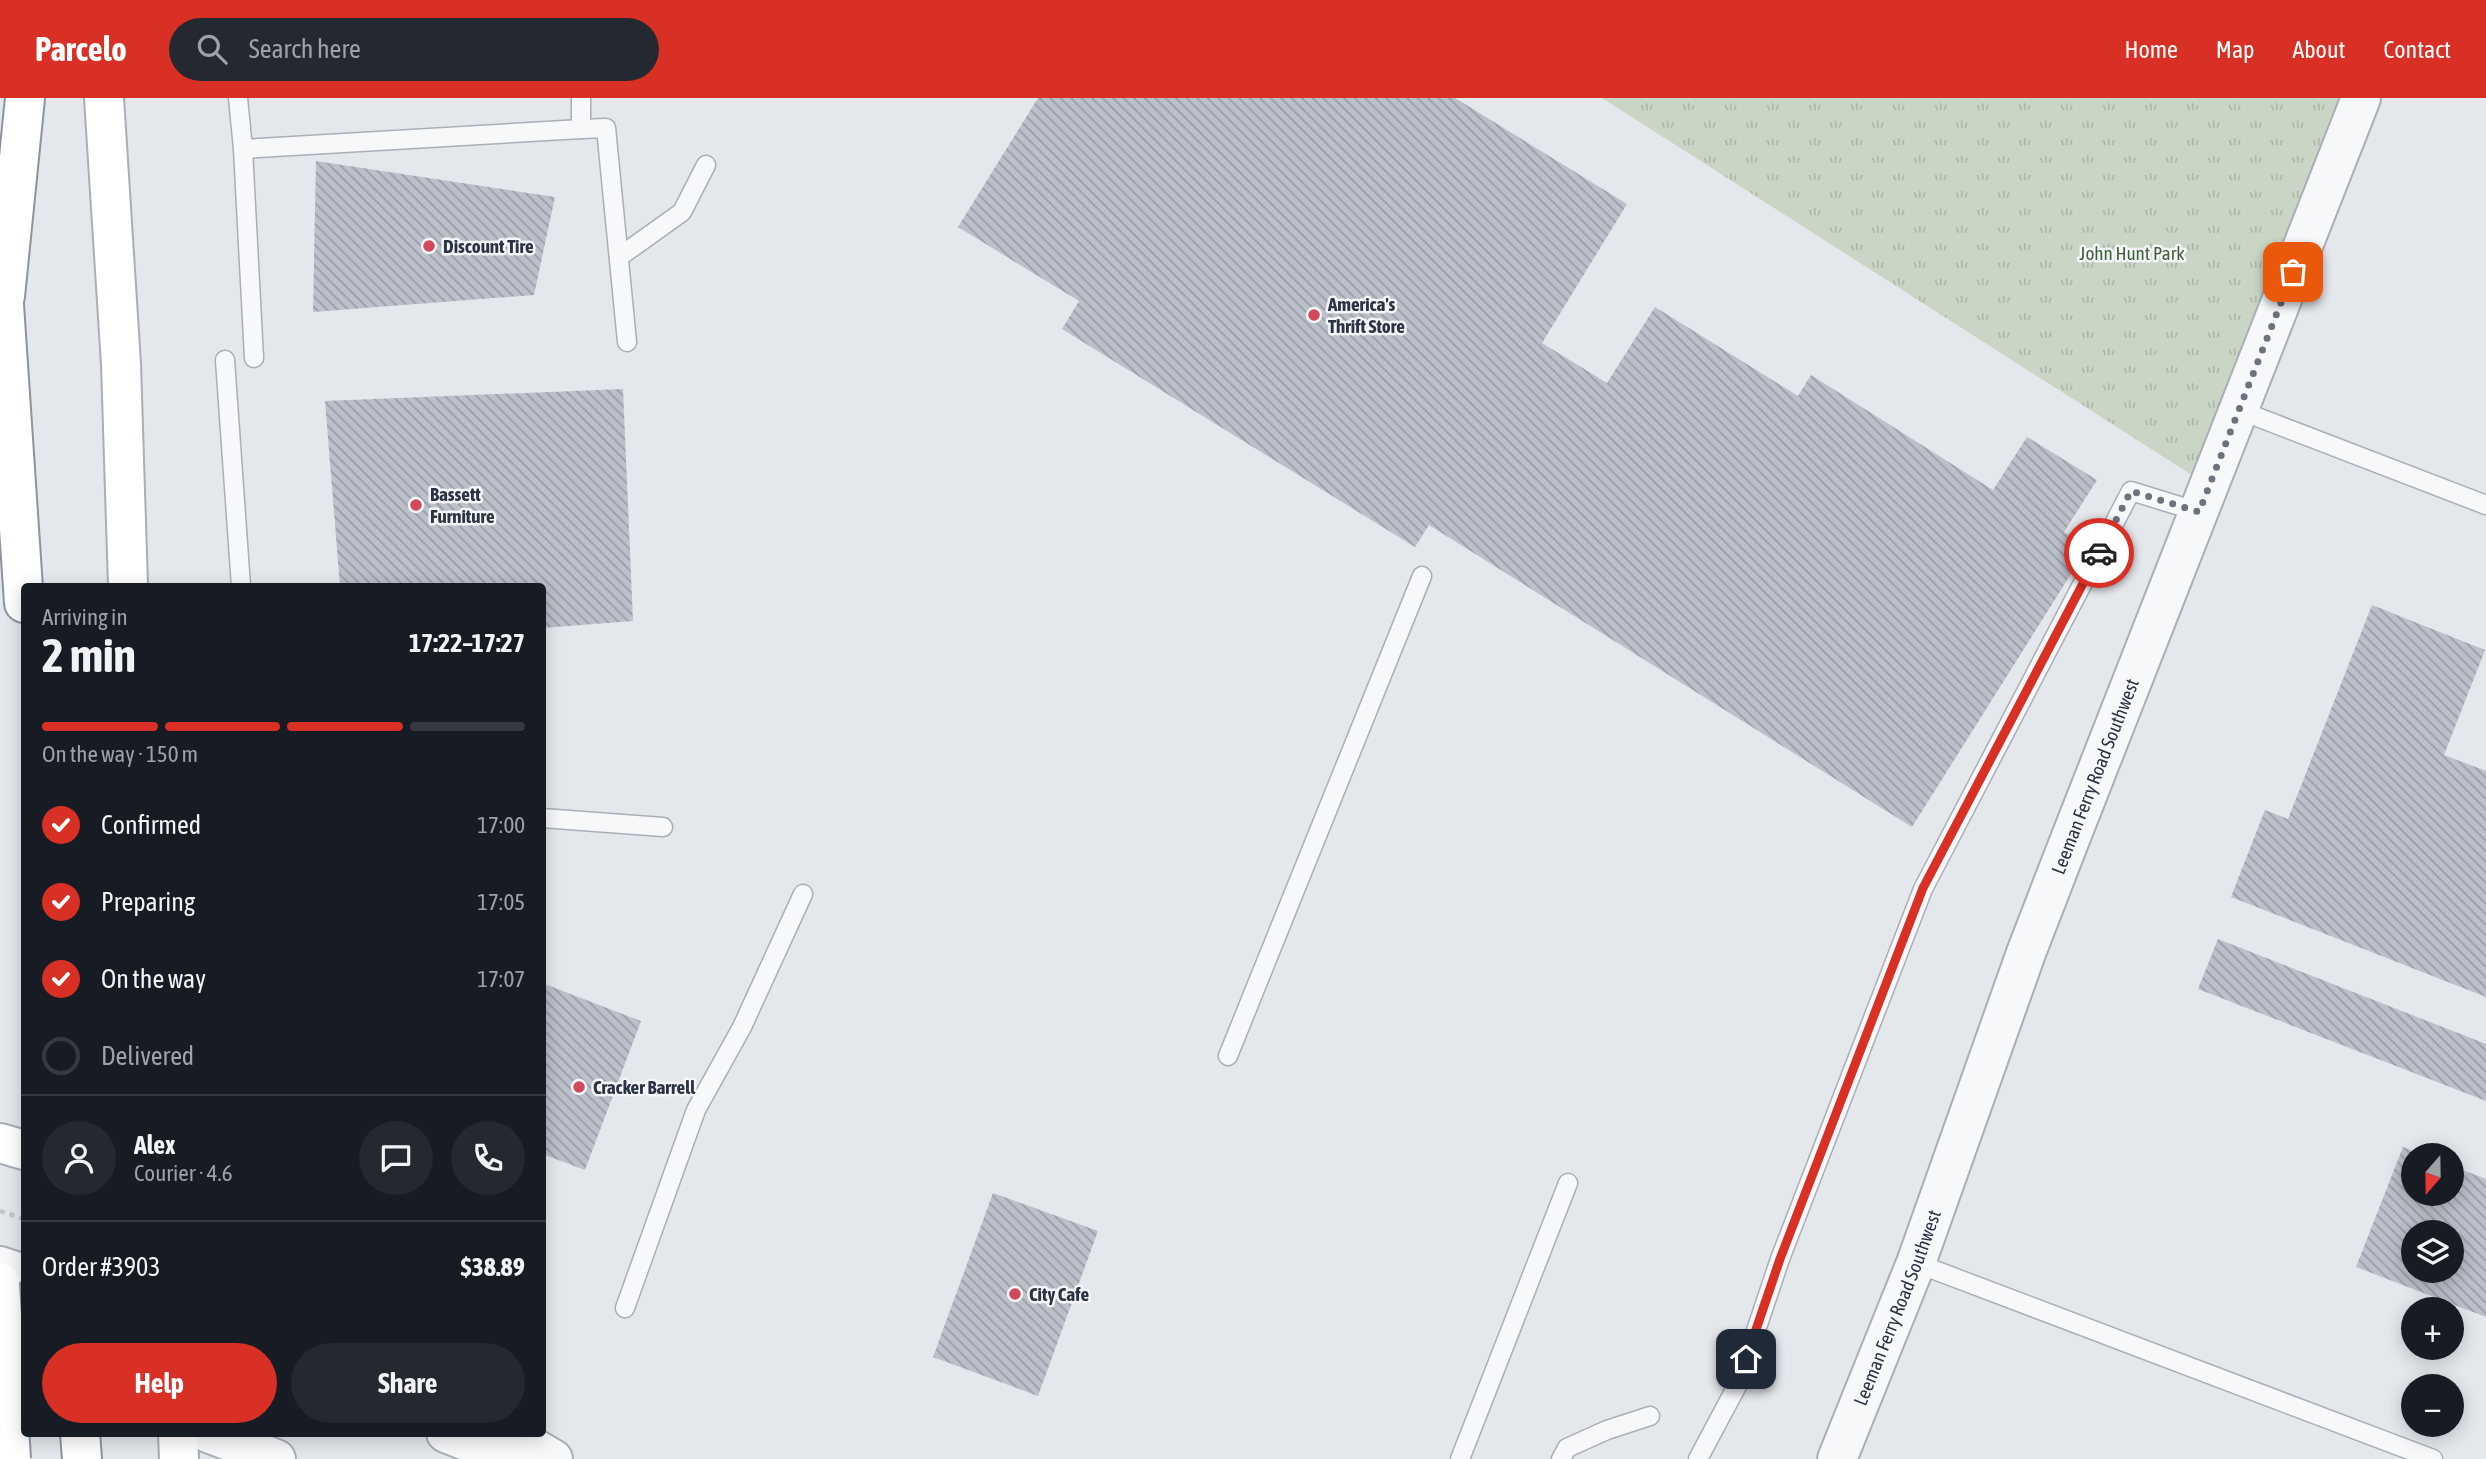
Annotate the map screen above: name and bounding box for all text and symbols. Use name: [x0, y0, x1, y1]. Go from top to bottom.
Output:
search box: [169, 18, 659, 81]
text: Parcelo: [35, 30, 127, 68]
icon: search: [193, 30, 231, 68]
text: Search here: [249, 34, 361, 64]
text: Home: [2124, 36, 2178, 63]
text: Map: [2216, 36, 2254, 63]
text: About: [2292, 36, 2345, 63]
text: Contact: [2383, 36, 2451, 63]
place label: Discount Tire: [443, 235, 534, 257]
marker: Discount Tire: [421, 238, 437, 254]
park label: John Hunt Park: [2079, 242, 2185, 264]
pin: [2263, 242, 2323, 302]
icon: bag: [2274, 253, 2312, 291]
place label: America's Thrift Store: [1327, 293, 1405, 337]
marker: America's Thrift Store: [1306, 307, 1322, 323]
place label: Bassett Furniture: [430, 483, 495, 527]
marker: Bassett Furniture: [408, 497, 424, 513]
courier: [2064, 518, 2134, 588]
icon: car: [2080, 534, 2118, 572]
text: Arriving in: [42, 604, 128, 630]
text: 17:22–17:27: [409, 628, 525, 658]
text: 2 min: [42, 629, 136, 682]
street label: Leeman Ferry Road Southwest: [2047, 675, 2143, 877]
text: On the way · 150 m: [42, 741, 198, 767]
icon: check: [42, 806, 80, 844]
text: Confirmed: [101, 810, 201, 840]
text: 17:00: [477, 812, 525, 838]
icon: check: [42, 883, 80, 921]
text: Preparing: [101, 887, 195, 917]
text: 17:05: [477, 889, 525, 915]
icon: check: [42, 960, 80, 998]
text: On the way: [101, 964, 206, 994]
text: 17:07: [477, 966, 525, 992]
text: Delivered: [101, 1041, 194, 1071]
place label: Cracker Barrell: [593, 1076, 696, 1098]
marker: Cracker Barrell: [571, 1079, 587, 1095]
button: person: [42, 1121, 116, 1195]
button: chat: [359, 1121, 433, 1195]
button: phone: [451, 1121, 525, 1195]
text: Alex: [134, 1130, 175, 1160]
north arrow: [2401, 1143, 2464, 1206]
map controls: [2401, 1143, 2464, 1437]
text: Courier · 4.6: [134, 1160, 233, 1186]
street label: Leeman Ferry Road Southwest: [1849, 1207, 1945, 1408]
button: layers: [2401, 1220, 2464, 1283]
text: Order #3903: [42, 1252, 161, 1282]
text: $38.89: [461, 1252, 525, 1282]
place label: City Cafe: [1029, 1283, 1089, 1305]
marker: City Cafe: [1007, 1286, 1023, 1302]
button: +: [2401, 1297, 2464, 1360]
pin: [1716, 1329, 1776, 1389]
icon: home: [1727, 1340, 1765, 1378]
button: Help: [42, 1343, 277, 1423]
button: Share: [291, 1343, 525, 1423]
button: −: [2401, 1374, 2464, 1437]

